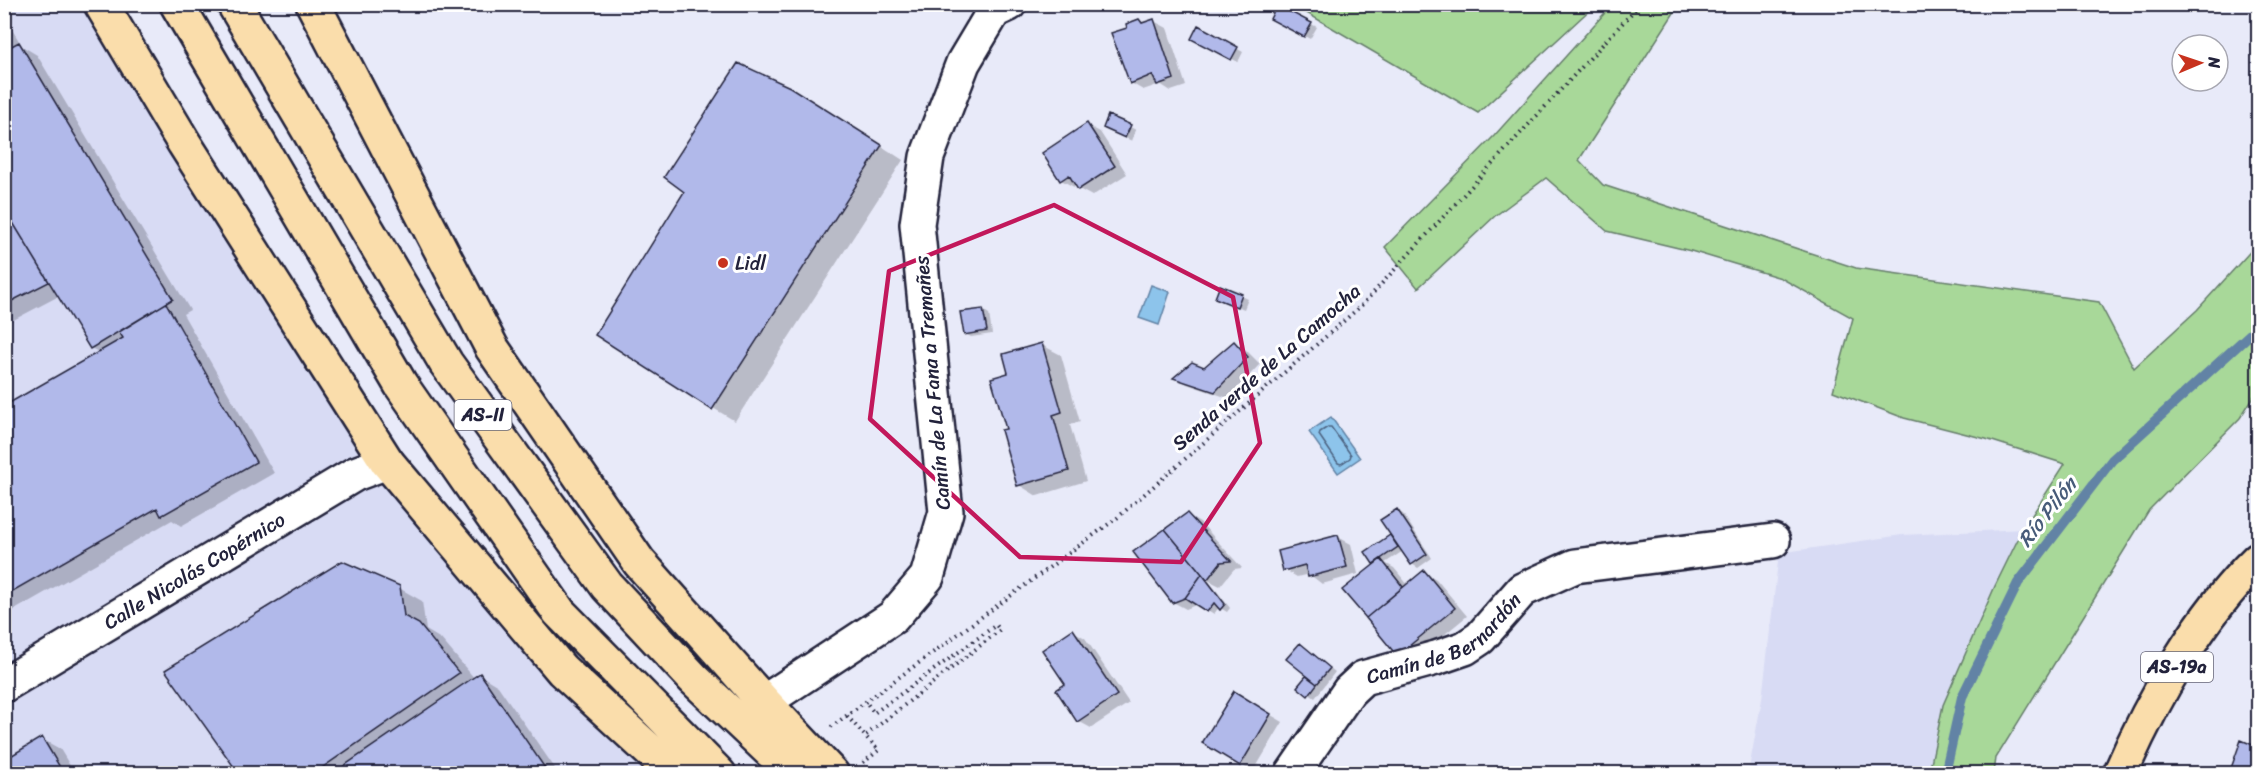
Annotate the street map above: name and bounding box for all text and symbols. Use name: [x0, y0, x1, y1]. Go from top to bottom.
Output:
north arrow: [2170, 33, 2230, 93]
text: N: [2200, 55, 2229, 69]
place label: Lidl: [735, 246, 767, 281]
street label: Camín de La Fana a Tremañes: [904, 254, 961, 511]
marker: Lidl: [716, 256, 730, 270]
street label: Senda verde de La Camocha: [1164, 275, 1369, 460]
road number: AS-II: [454, 400, 512, 430]
water label: Río Pilón: [2007, 466, 2088, 556]
street label: Calle Nicolás Copérnico: [97, 503, 292, 640]
street label: Camín de Bernardón: [1362, 584, 1531, 694]
road number: AS-19a: [2141, 652, 2213, 682]

